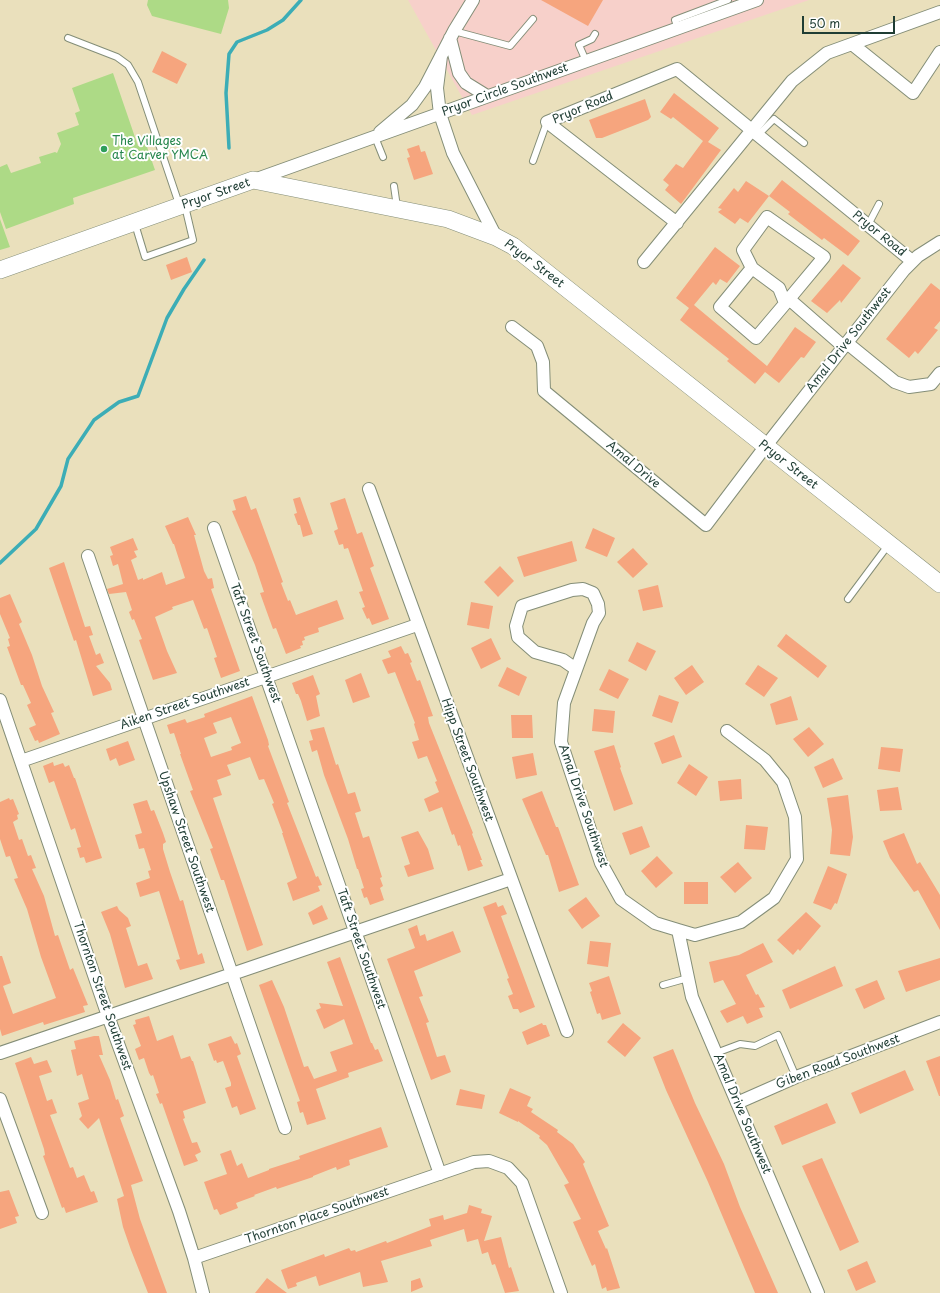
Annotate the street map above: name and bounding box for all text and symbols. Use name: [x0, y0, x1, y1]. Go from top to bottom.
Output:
scale bar: [804, 8, 897, 34]
text: 50 m: [809, 14, 840, 32]
street label: Pryor Circle Southwest: [440, 60, 570, 120]
street label: Pryor Road: [550, 89, 616, 127]
place label: The Villages at Carver YMCA: [112, 135, 208, 163]
marker: The Villages at Carver YMCA: [99, 144, 109, 154]
street label: Pryor Street: [180, 176, 252, 212]
street label: Pryor Road: [849, 208, 909, 260]
street label: Pryor Street: [501, 237, 567, 291]
street label: Amal Drive Southwest: [804, 285, 894, 395]
street label: Pryor Street: [755, 437, 821, 493]
street label: Amal Drive: [603, 438, 663, 492]
street label: Taft Street Southwest: [227, 581, 283, 705]
street label: Aiken Street Southwest: [118, 675, 252, 733]
street label: Hipp Street Southwest: [438, 696, 496, 824]
street label: Amal Drive Southwest: [555, 743, 611, 869]
street label: Upshaw Street Southwest: [155, 769, 217, 915]
street label: Taft Street Southwest: [334, 887, 388, 1011]
street label: Thornton Street Southwest: [70, 920, 134, 1072]
street label: Giben Road Southwest: [774, 1032, 902, 1092]
street label: Amal Drive Southwest: [710, 1052, 774, 1176]
street label: Thornton Place Southwest: [243, 1185, 391, 1247]

